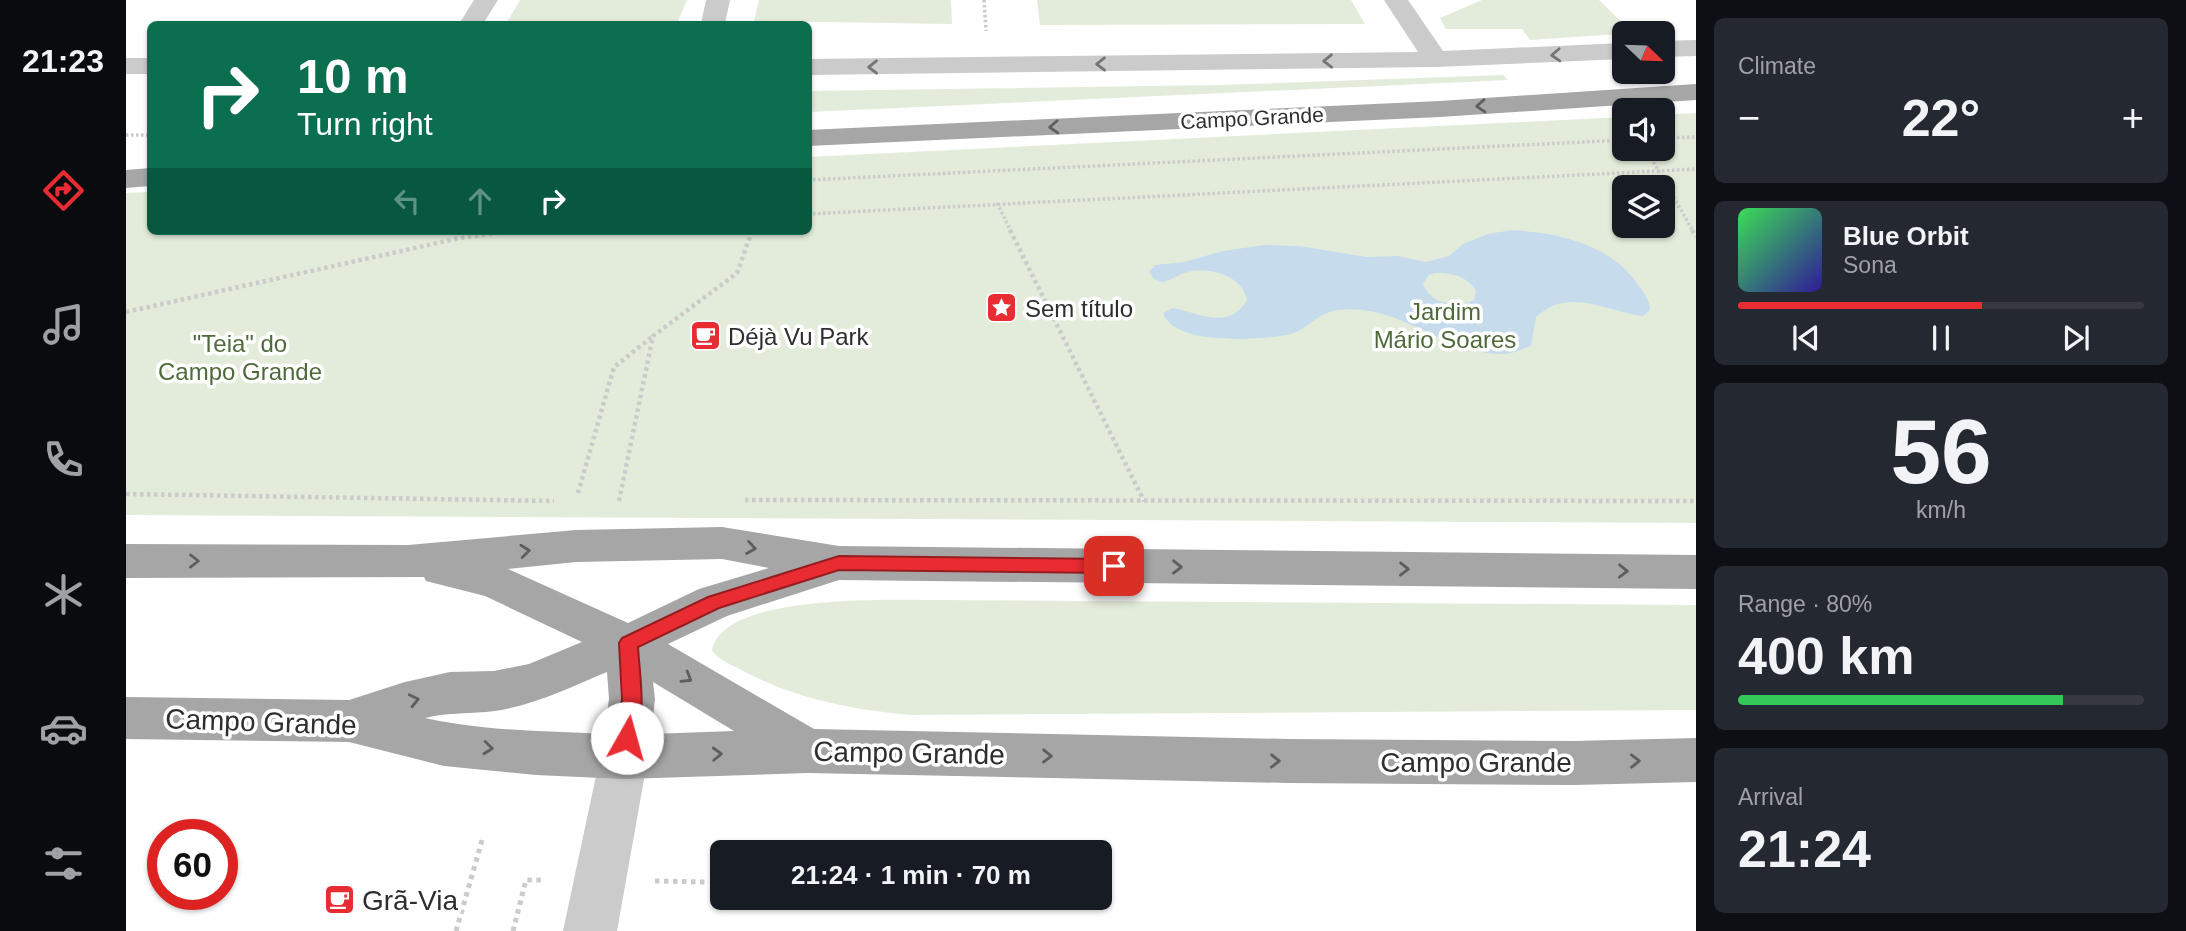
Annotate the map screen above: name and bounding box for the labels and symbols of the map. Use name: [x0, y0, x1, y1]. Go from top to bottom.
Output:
north arrow: [1612, 21, 1675, 84]
one-way arrow: [1550, 47, 1561, 62]
one-way arrow: [1323, 53, 1333, 69]
one-way arrow: [1095, 56, 1106, 72]
one-way arrow: [868, 59, 878, 75]
one-way arrow: [1475, 99, 1486, 114]
street label: Campo Grande: [1180, 103, 1324, 133]
one-way arrow: [1048, 119, 1059, 134]
place icon: Sem título: [985, 291, 1019, 325]
place label: Sem título: [1025, 295, 1133, 322]
park label: Jardim Mário Soares: [1374, 298, 1516, 353]
cafe icon: Déjà Vu Park: [688, 319, 722, 353]
place label: Déjà Vu Park: [728, 323, 870, 350]
park label: "Teia" do Campo Grande: [158, 330, 322, 385]
pin: [1084, 536, 1144, 596]
one-way arrow: [745, 540, 757, 555]
one-way arrow: [519, 544, 530, 559]
one-way arrow: [189, 553, 200, 569]
one-way arrow: [1171, 559, 1182, 574]
one-way arrow: [1399, 561, 1410, 577]
one-way arrow: [1618, 563, 1629, 579]
one-way arrow: [679, 670, 692, 683]
one-way arrow: [407, 694, 419, 709]
position arrow: [590, 701, 664, 775]
street label: Campo Grande: [165, 703, 357, 741]
street label: Campo Grande: [813, 736, 1005, 770]
one-way arrow: [482, 740, 493, 755]
one-way arrow: [712, 746, 723, 762]
street label: Campo Grande: [1380, 747, 1572, 778]
one-way arrow: [1043, 748, 1053, 764]
one-way arrow: [1270, 753, 1281, 768]
one-way arrow: [1629, 754, 1640, 769]
speed limit sign: 60: [147, 819, 238, 910]
cafe icon: Grã-Via: [322, 883, 356, 917]
place label: Grã-Via: [362, 885, 458, 916]

